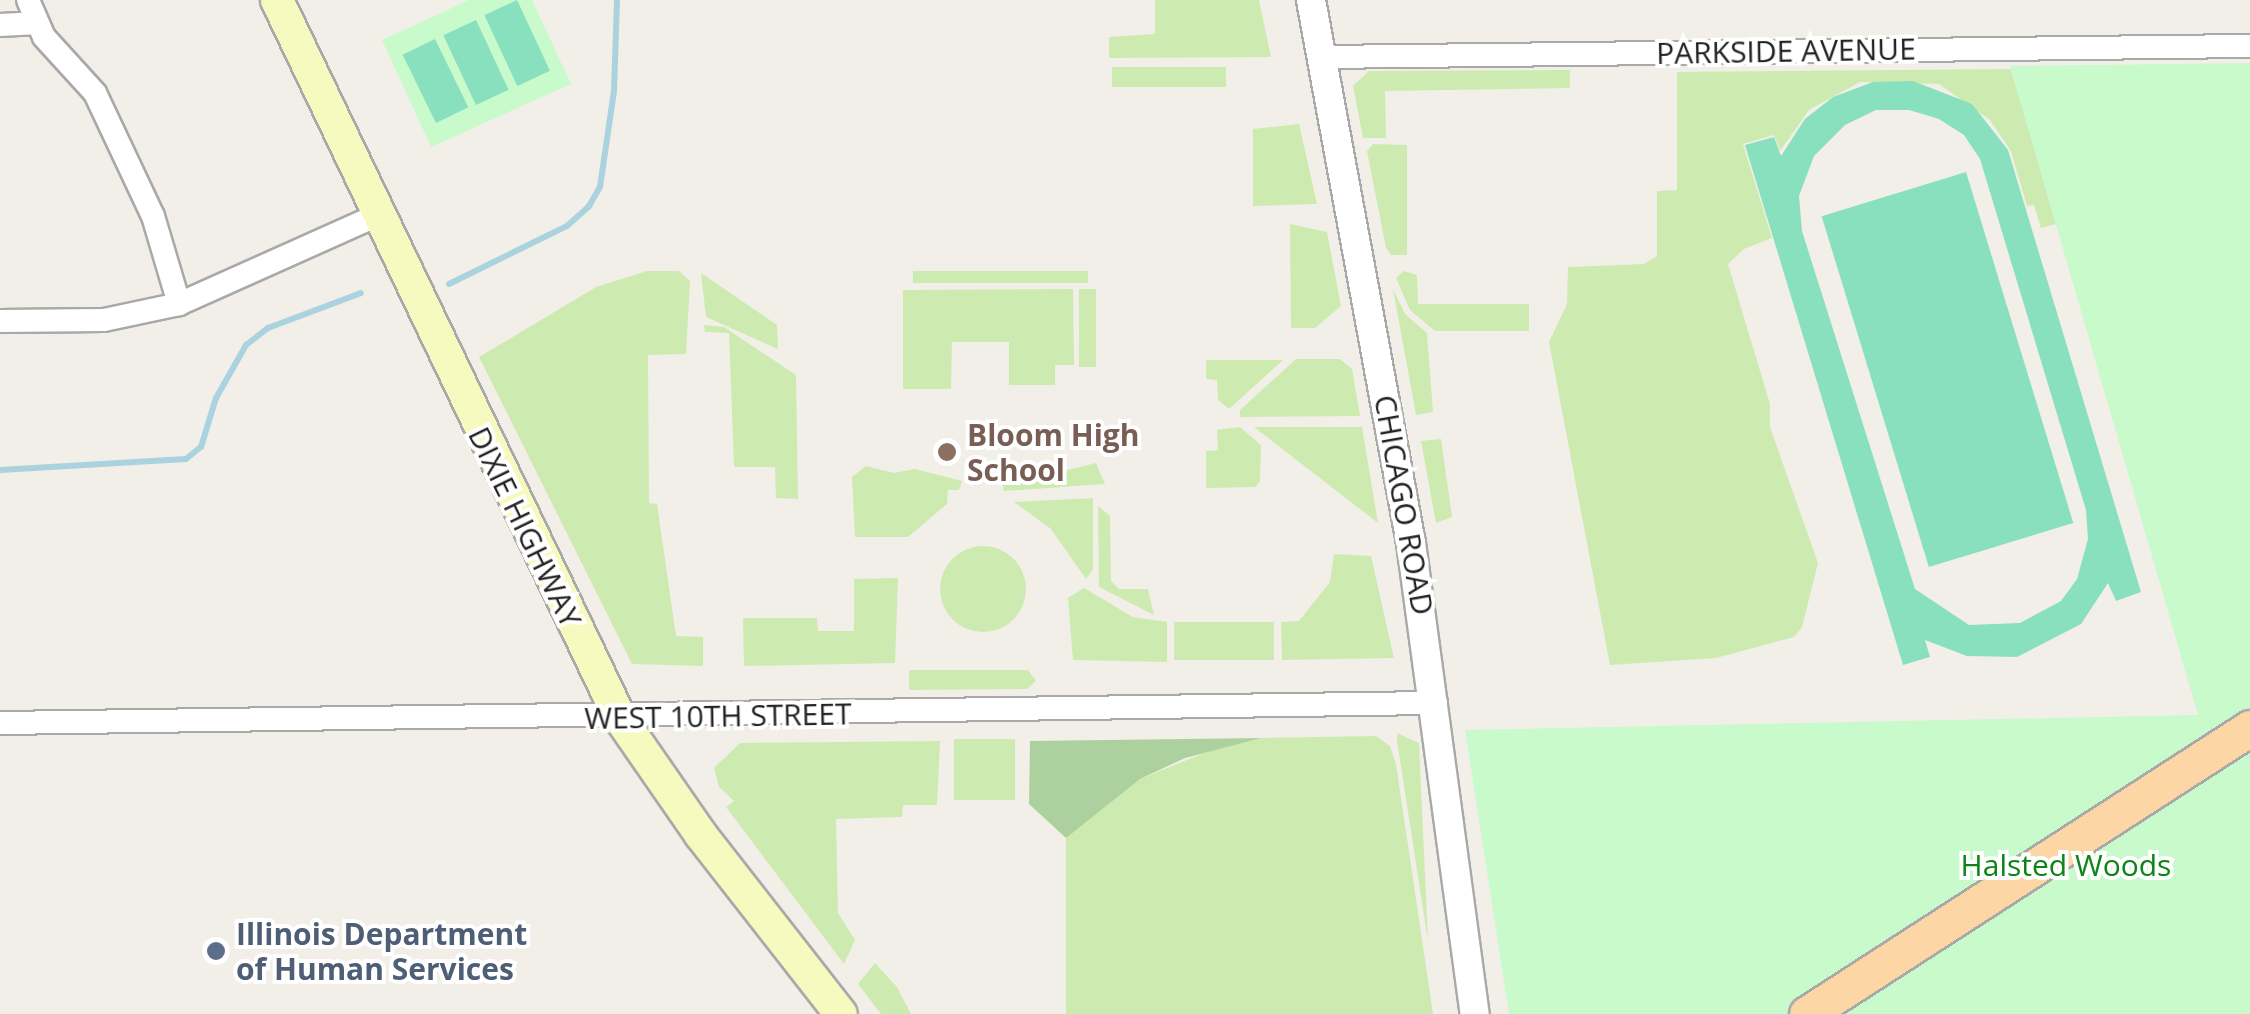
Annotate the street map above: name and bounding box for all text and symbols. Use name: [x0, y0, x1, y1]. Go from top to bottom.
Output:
street label: PARKSIDE AVENUE: [1656, 31, 1916, 71]
street label: CHICAGO ROAD: [1367, 392, 1441, 618]
place label: Bloom High School: [967, 417, 1139, 488]
street label: DIXIE HIGHWAY: [461, 421, 589, 633]
marker: Bloom High School: [936, 441, 958, 463]
street label: WEST 10TH STREET: [584, 696, 852, 736]
park label: Halsted Woods: [1961, 847, 2171, 883]
place label: Illinois Department of Human Services: [236, 916, 527, 986]
marker: Illinois Department of Human Services: [205, 940, 227, 962]

